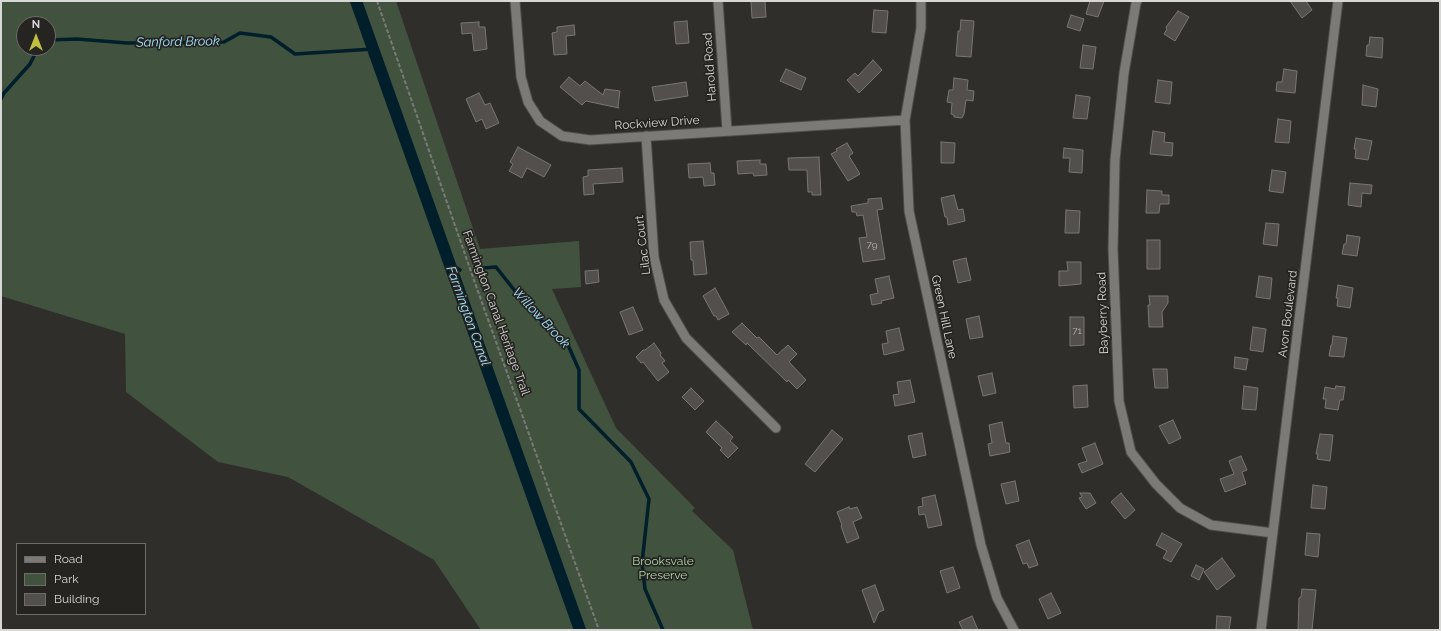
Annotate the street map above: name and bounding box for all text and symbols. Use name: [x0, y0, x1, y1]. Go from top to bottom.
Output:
north arrow: [16, 16, 56, 56]
text: N: [32, 18, 40, 31]
street label: Harold Road: [700, 32, 720, 102]
water label: Sanford Brook: [136, 33, 220, 51]
street label: Rockview Drive: [614, 113, 700, 133]
street label: Lilac Court: [632, 214, 654, 276]
street label: Farmington Canal Heritage Trail: [459, 229, 533, 397]
house number: 79: [866, 239, 878, 251]
water label: Farmington Canal: [443, 264, 493, 368]
street label: Avon Boulevard: [1276, 270, 1300, 358]
street label: Bayberry Road: [1094, 272, 1112, 354]
street label: Green Hill Lane: [928, 274, 960, 360]
water label: Willow Brook: [509, 284, 573, 352]
house number: 71: [1072, 325, 1082, 337]
legend: [16, 543, 146, 615]
text: Road: [54, 552, 83, 566]
park label: Brooksvale Preserve: [632, 554, 694, 582]
text: Park: [54, 572, 79, 586]
text: Building: [54, 592, 100, 606]

